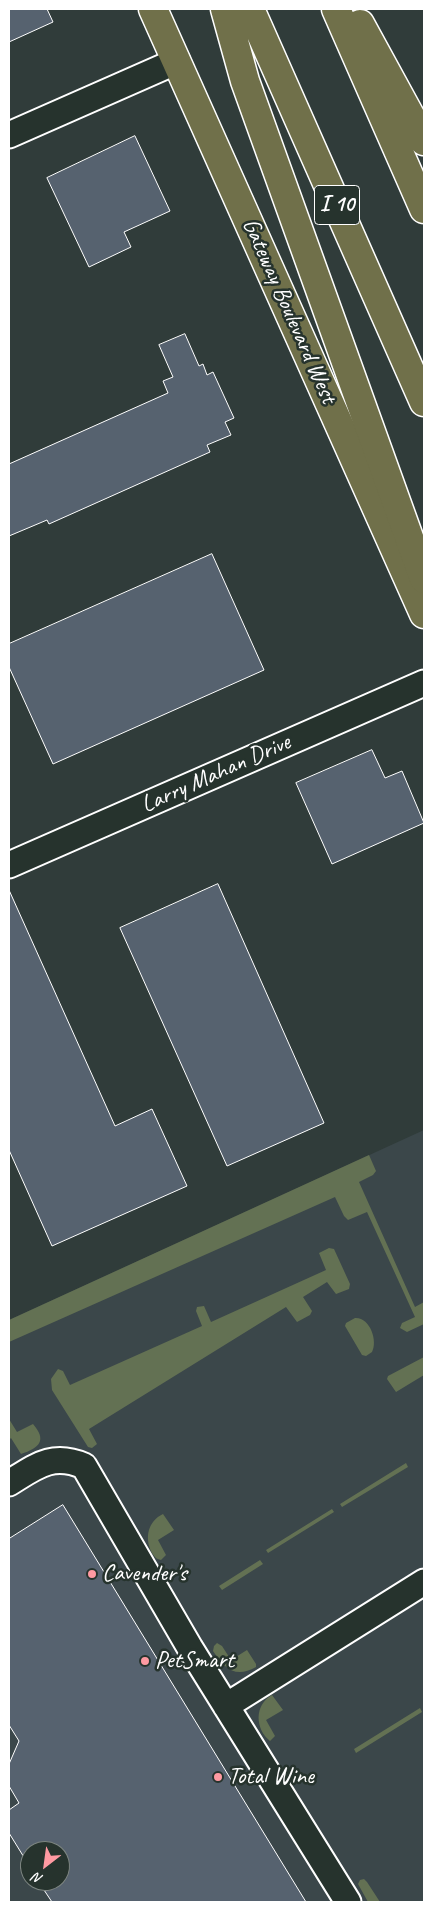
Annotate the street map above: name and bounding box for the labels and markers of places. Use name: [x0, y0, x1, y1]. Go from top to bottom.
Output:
place label: Cavender's: [102, 1560, 187, 1588]
marker: Cavender's: [86, 1568, 98, 1580]
place label: PetSmart: [155, 1647, 234, 1675]
marker: PetSmart: [139, 1655, 151, 1667]
place label: Total Wine: [228, 1763, 314, 1791]
marker: Total Wine: [212, 1771, 224, 1783]

